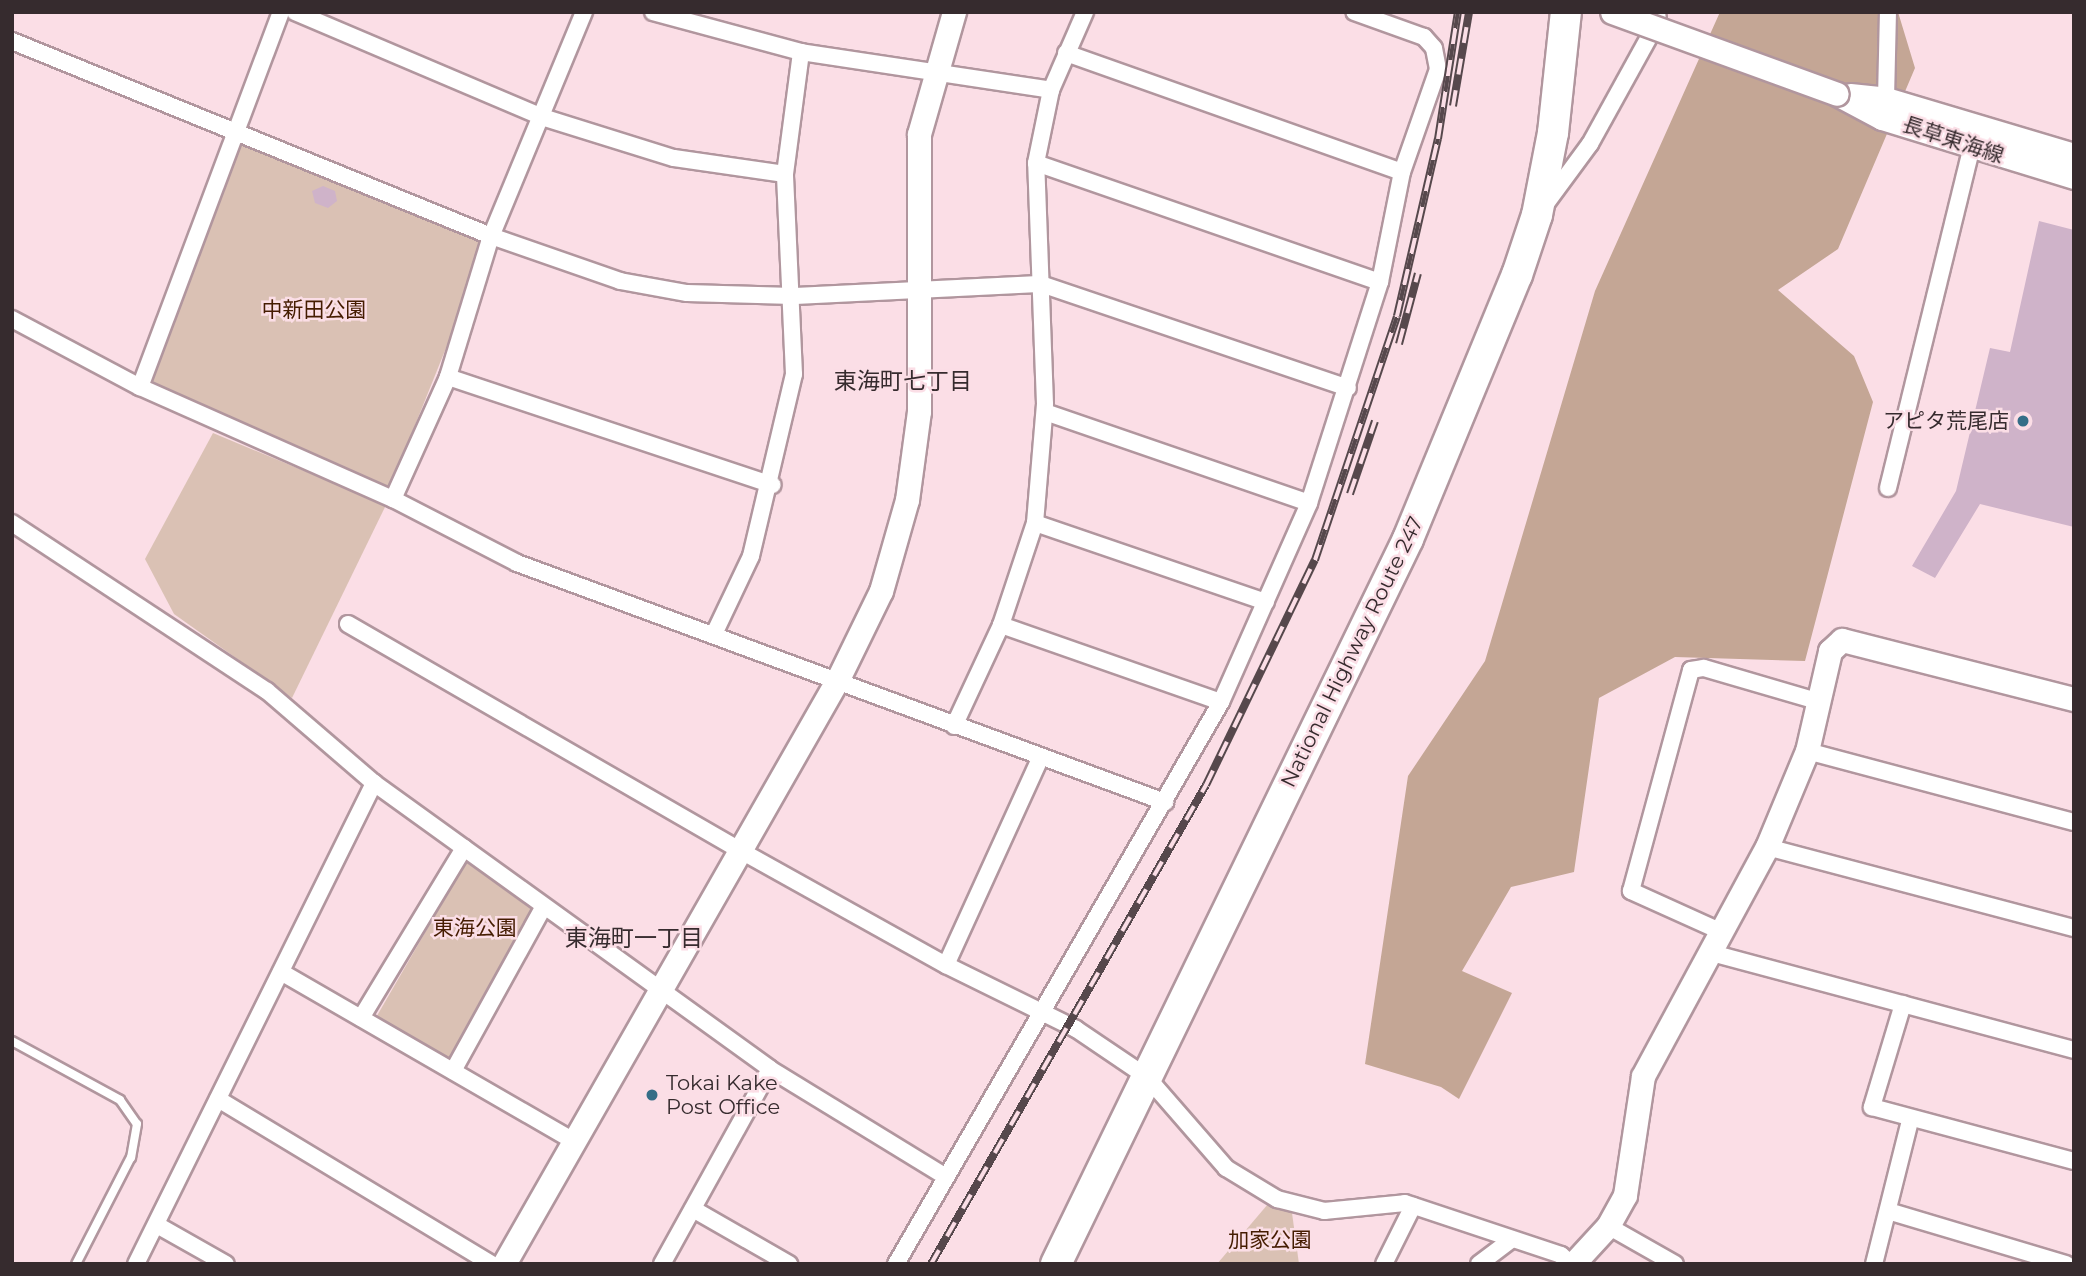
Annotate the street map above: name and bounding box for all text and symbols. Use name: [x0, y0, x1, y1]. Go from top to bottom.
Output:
street label: 長草東海線: [1899, 112, 2007, 168]
park label: 中新田公園: [262, 297, 366, 323]
district label: 東海町七丁目: [834, 367, 972, 395]
place label: アピタ荒尾店: [1883, 408, 2009, 434]
marker: アピタ荒尾店: [2015, 413, 2031, 429]
street label: National Highway Route 247: [1275, 513, 1429, 791]
park label: 東海公園: [433, 915, 517, 941]
district label: 東海町一丁目: [565, 924, 703, 952]
place label: Tokai Kake Post Office: [666, 1070, 780, 1120]
marker: Tokai Kake Post Office: [644, 1087, 660, 1103]
park label: 加家公園: [1228, 1227, 1312, 1253]

